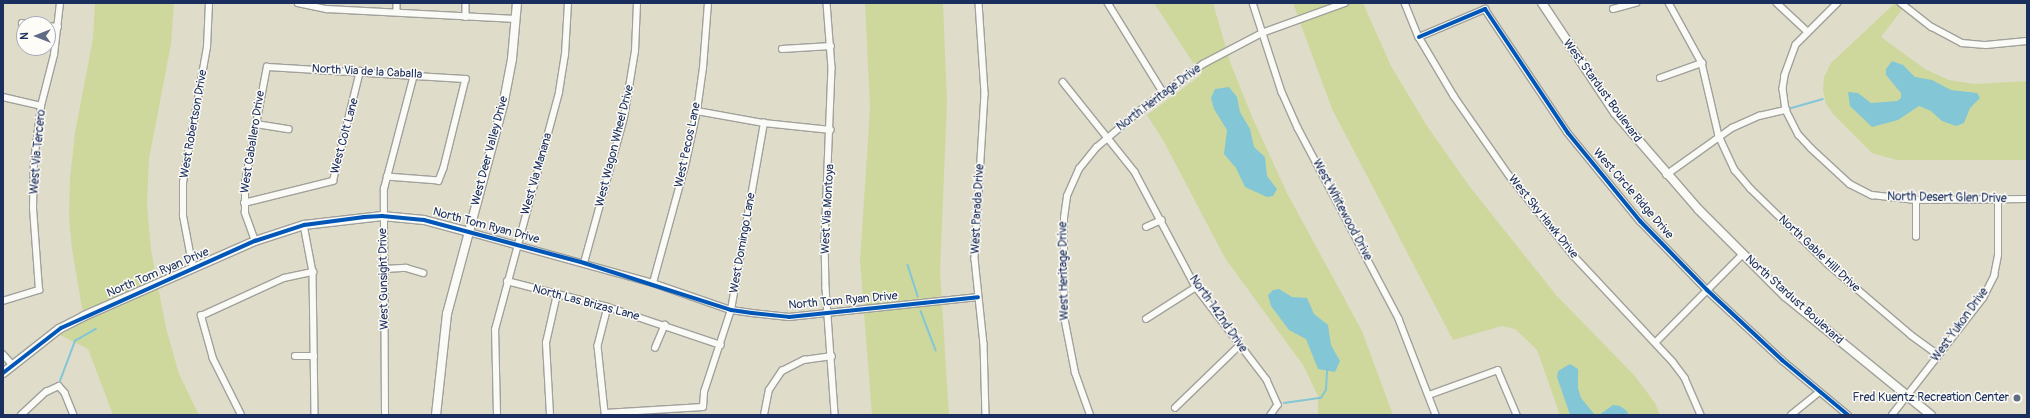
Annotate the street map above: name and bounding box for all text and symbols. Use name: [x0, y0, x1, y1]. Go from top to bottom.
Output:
north arrow: [16, 16, 56, 56]
text: N: [18, 32, 31, 40]
street label: West Stardust Boulevard: [1560, 37, 1644, 145]
street label: North Via de la Caballa: [311, 62, 423, 82]
street label: North Heritage Drive: [1114, 62, 1204, 134]
street label: West Robertson Drive: [177, 69, 211, 179]
street label: West Wagon Wheel Drive: [593, 83, 637, 209]
street label: West Caballero Drive: [238, 90, 268, 194]
street label: West Deer Valley Drive: [468, 95, 512, 207]
street label: West Colt Lane: [328, 97, 362, 175]
street label: West Pecos Lane: [672, 101, 704, 189]
street label: West Via Tercero: [27, 109, 49, 195]
street label: West Via Manana: [518, 131, 556, 217]
street label: West Circle Ridge Drive: [1590, 146, 1676, 242]
street label: West Whitewood Drive: [1309, 157, 1375, 263]
street label: West Via Montoya: [818, 164, 838, 254]
street label: West Parada Drive: [968, 164, 988, 254]
street label: West Sky Hawk Drive: [1505, 172, 1581, 262]
street label: North Desert Glen Drive: [1887, 190, 2007, 206]
street label: West Domingo Lane: [727, 192, 759, 294]
street label: North Tom Ryan Drive: [431, 205, 541, 247]
street label: North Gable Hill Drive: [1775, 212, 1863, 296]
street label: West Heritage Drive: [1056, 221, 1072, 321]
street label: West Gunsight Drive: [376, 228, 392, 330]
street label: North Tom Ryan Drive: [105, 245, 211, 301]
street label: North Stardust Boulevard: [1742, 252, 1846, 348]
street label: North 142nd Drive: [1186, 273, 1250, 355]
street label: North Las Brizas Lane: [531, 282, 641, 324]
street label: West Yukon Drive: [1928, 285, 1992, 365]
street label: North Tom Ryan Drive: [788, 289, 898, 313]
place label: Fred Kuentz Recreation Center: [1852, 391, 2009, 405]
marker: Fred Kuentz Recreation Center: [2012, 393, 2022, 403]

